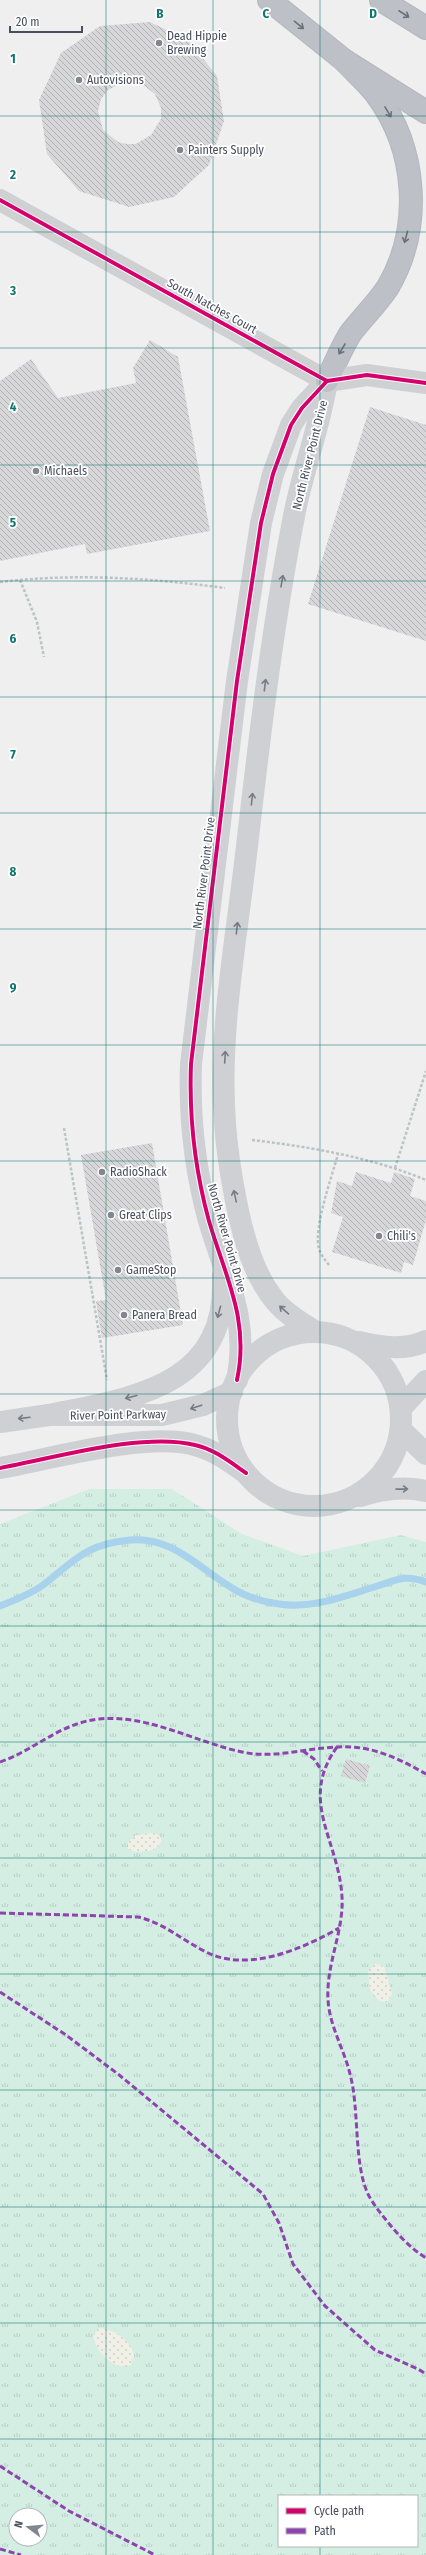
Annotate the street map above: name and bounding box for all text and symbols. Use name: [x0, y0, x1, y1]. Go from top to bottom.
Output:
text: B: [156, 6, 164, 21]
text: C: [263, 6, 270, 21]
text: D: [369, 6, 377, 21]
scale bar: [10, 8, 82, 34]
one-way arrow: [398, 10, 409, 18]
text: 20 m: [16, 15, 40, 29]
one-way arrow: [294, 20, 305, 29]
place label: Dead Hippie Brewing: [167, 29, 227, 57]
marker: Dead Hippie Brewing: [154, 38, 164, 48]
text: 1: [10, 51, 16, 66]
place label: Autovisions: [87, 73, 144, 87]
marker: Autovisions: [74, 75, 84, 85]
one-way arrow: [384, 106, 392, 118]
place label: Painters Supply: [188, 143, 265, 157]
marker: Painters Supply: [175, 145, 185, 155]
text: 2: [9, 167, 16, 182]
one-way arrow: [402, 231, 409, 244]
street label: South Natches Court: [165, 276, 259, 336]
text: 3: [9, 283, 16, 298]
one-way arrow: [338, 343, 346, 354]
text: 4: [10, 399, 17, 414]
street label: North River Point Drive: [290, 399, 330, 511]
place label: Michaels: [44, 464, 87, 478]
marker: Michaels: [31, 466, 41, 476]
text: 5: [10, 515, 16, 530]
one-way arrow: [278, 575, 286, 588]
text: 6: [10, 631, 17, 646]
one-way arrow: [261, 679, 269, 692]
text: 7: [10, 747, 16, 762]
one-way arrow: [248, 793, 256, 806]
street label: North River Point Drive: [190, 816, 218, 930]
text: 8: [10, 864, 17, 879]
one-way arrow: [233, 922, 241, 935]
text: 9: [10, 980, 17, 995]
one-way arrow: [221, 1051, 228, 1064]
place label: RadioShack: [110, 1165, 167, 1179]
marker: RadioShack: [97, 1167, 107, 1177]
street label: North River Point Drive: [205, 1182, 249, 1294]
one-way arrow: [231, 1190, 239, 1203]
place label: Great Clips: [119, 1208, 172, 1222]
marker: Great Clips: [106, 1210, 116, 1220]
place label: Chili's: [387, 1229, 416, 1243]
marker: Chili's: [374, 1231, 384, 1241]
place label: GameStop: [126, 1263, 176, 1277]
marker: GameStop: [113, 1265, 123, 1275]
one-way arrow: [215, 1305, 223, 1318]
one-way arrow: [279, 1305, 289, 1314]
place label: Panera Bread: [132, 1308, 197, 1322]
marker: Panera Bread: [119, 1310, 129, 1320]
one-way arrow: [125, 1394, 138, 1402]
one-way arrow: [190, 1404, 203, 1411]
street label: River Point Parkway: [70, 1407, 167, 1423]
one-way arrow: [18, 1414, 31, 1422]
one-way arrow: [395, 1485, 408, 1493]
legend: [278, 2495, 418, 2547]
text: Cycle path: [314, 2504, 364, 2518]
north arrow: [8, 2507, 48, 2547]
text: N: [12, 2519, 26, 2529]
text: Path: [314, 2524, 336, 2538]

